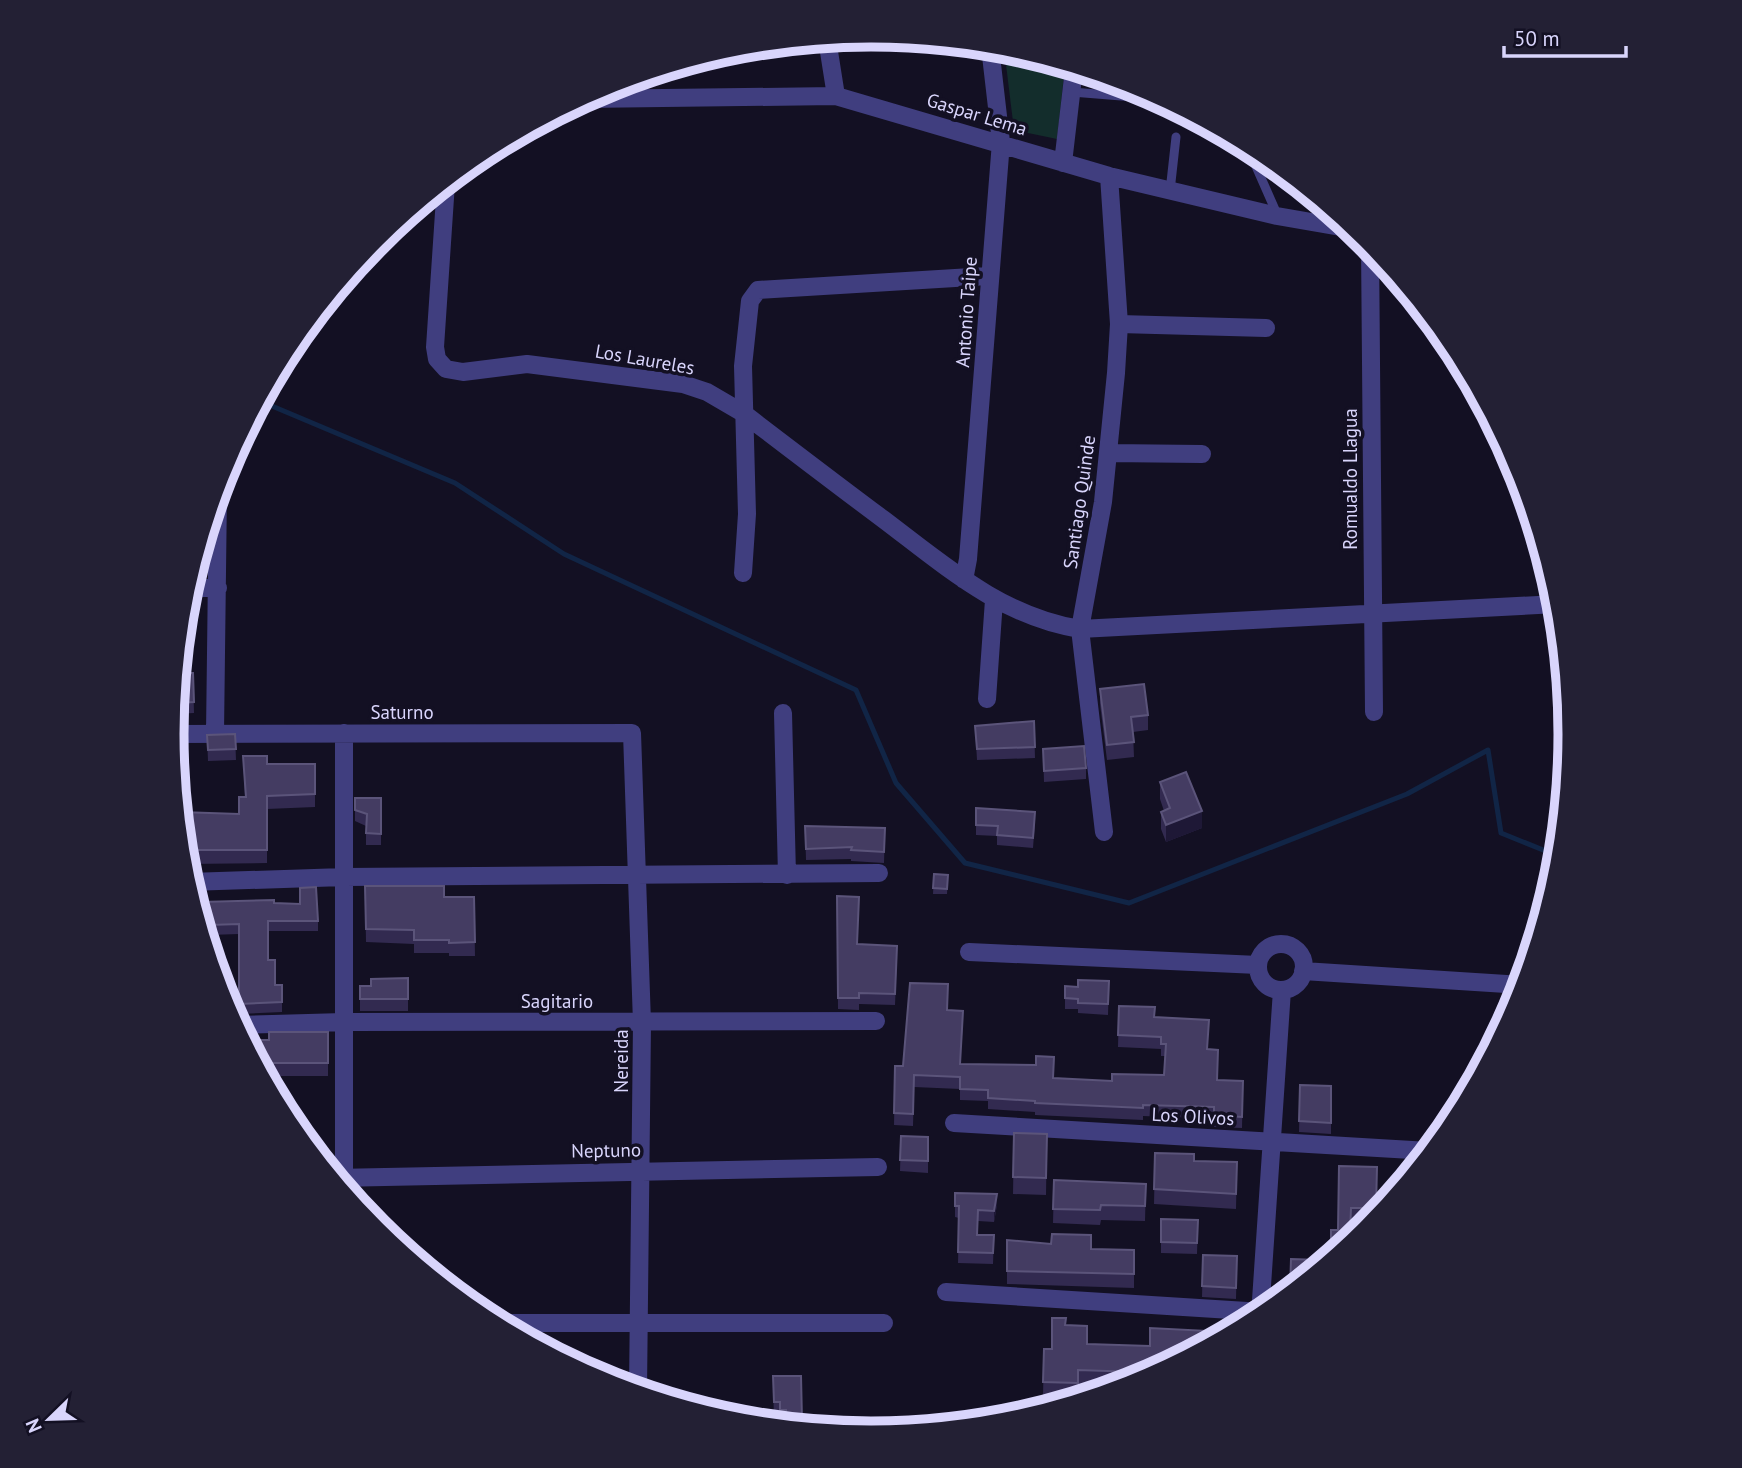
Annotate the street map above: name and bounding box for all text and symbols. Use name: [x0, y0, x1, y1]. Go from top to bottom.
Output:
scale bar: [1504, 14, 1626, 58]
text: 50 m: [1514, 25, 1560, 52]
street label: Gaspar Lema: [924, 87, 1030, 141]
street label: Antonio Taipe: [950, 256, 982, 368]
street label: Los Laureles: [593, 338, 697, 380]
street label: Romualdo Llagua: [1338, 408, 1362, 550]
street label: Santiago Quinde: [1058, 434, 1100, 570]
street label: Saturno: [370, 700, 434, 724]
street label: Sagitario: [521, 989, 593, 1013]
street label: Nereida: [609, 1029, 633, 1093]
street label: Los Olivos: [1151, 1102, 1235, 1130]
street label: Neptuno: [571, 1137, 641, 1163]
north arrow: [14, 1384, 84, 1454]
text: N: [20, 1415, 47, 1436]

